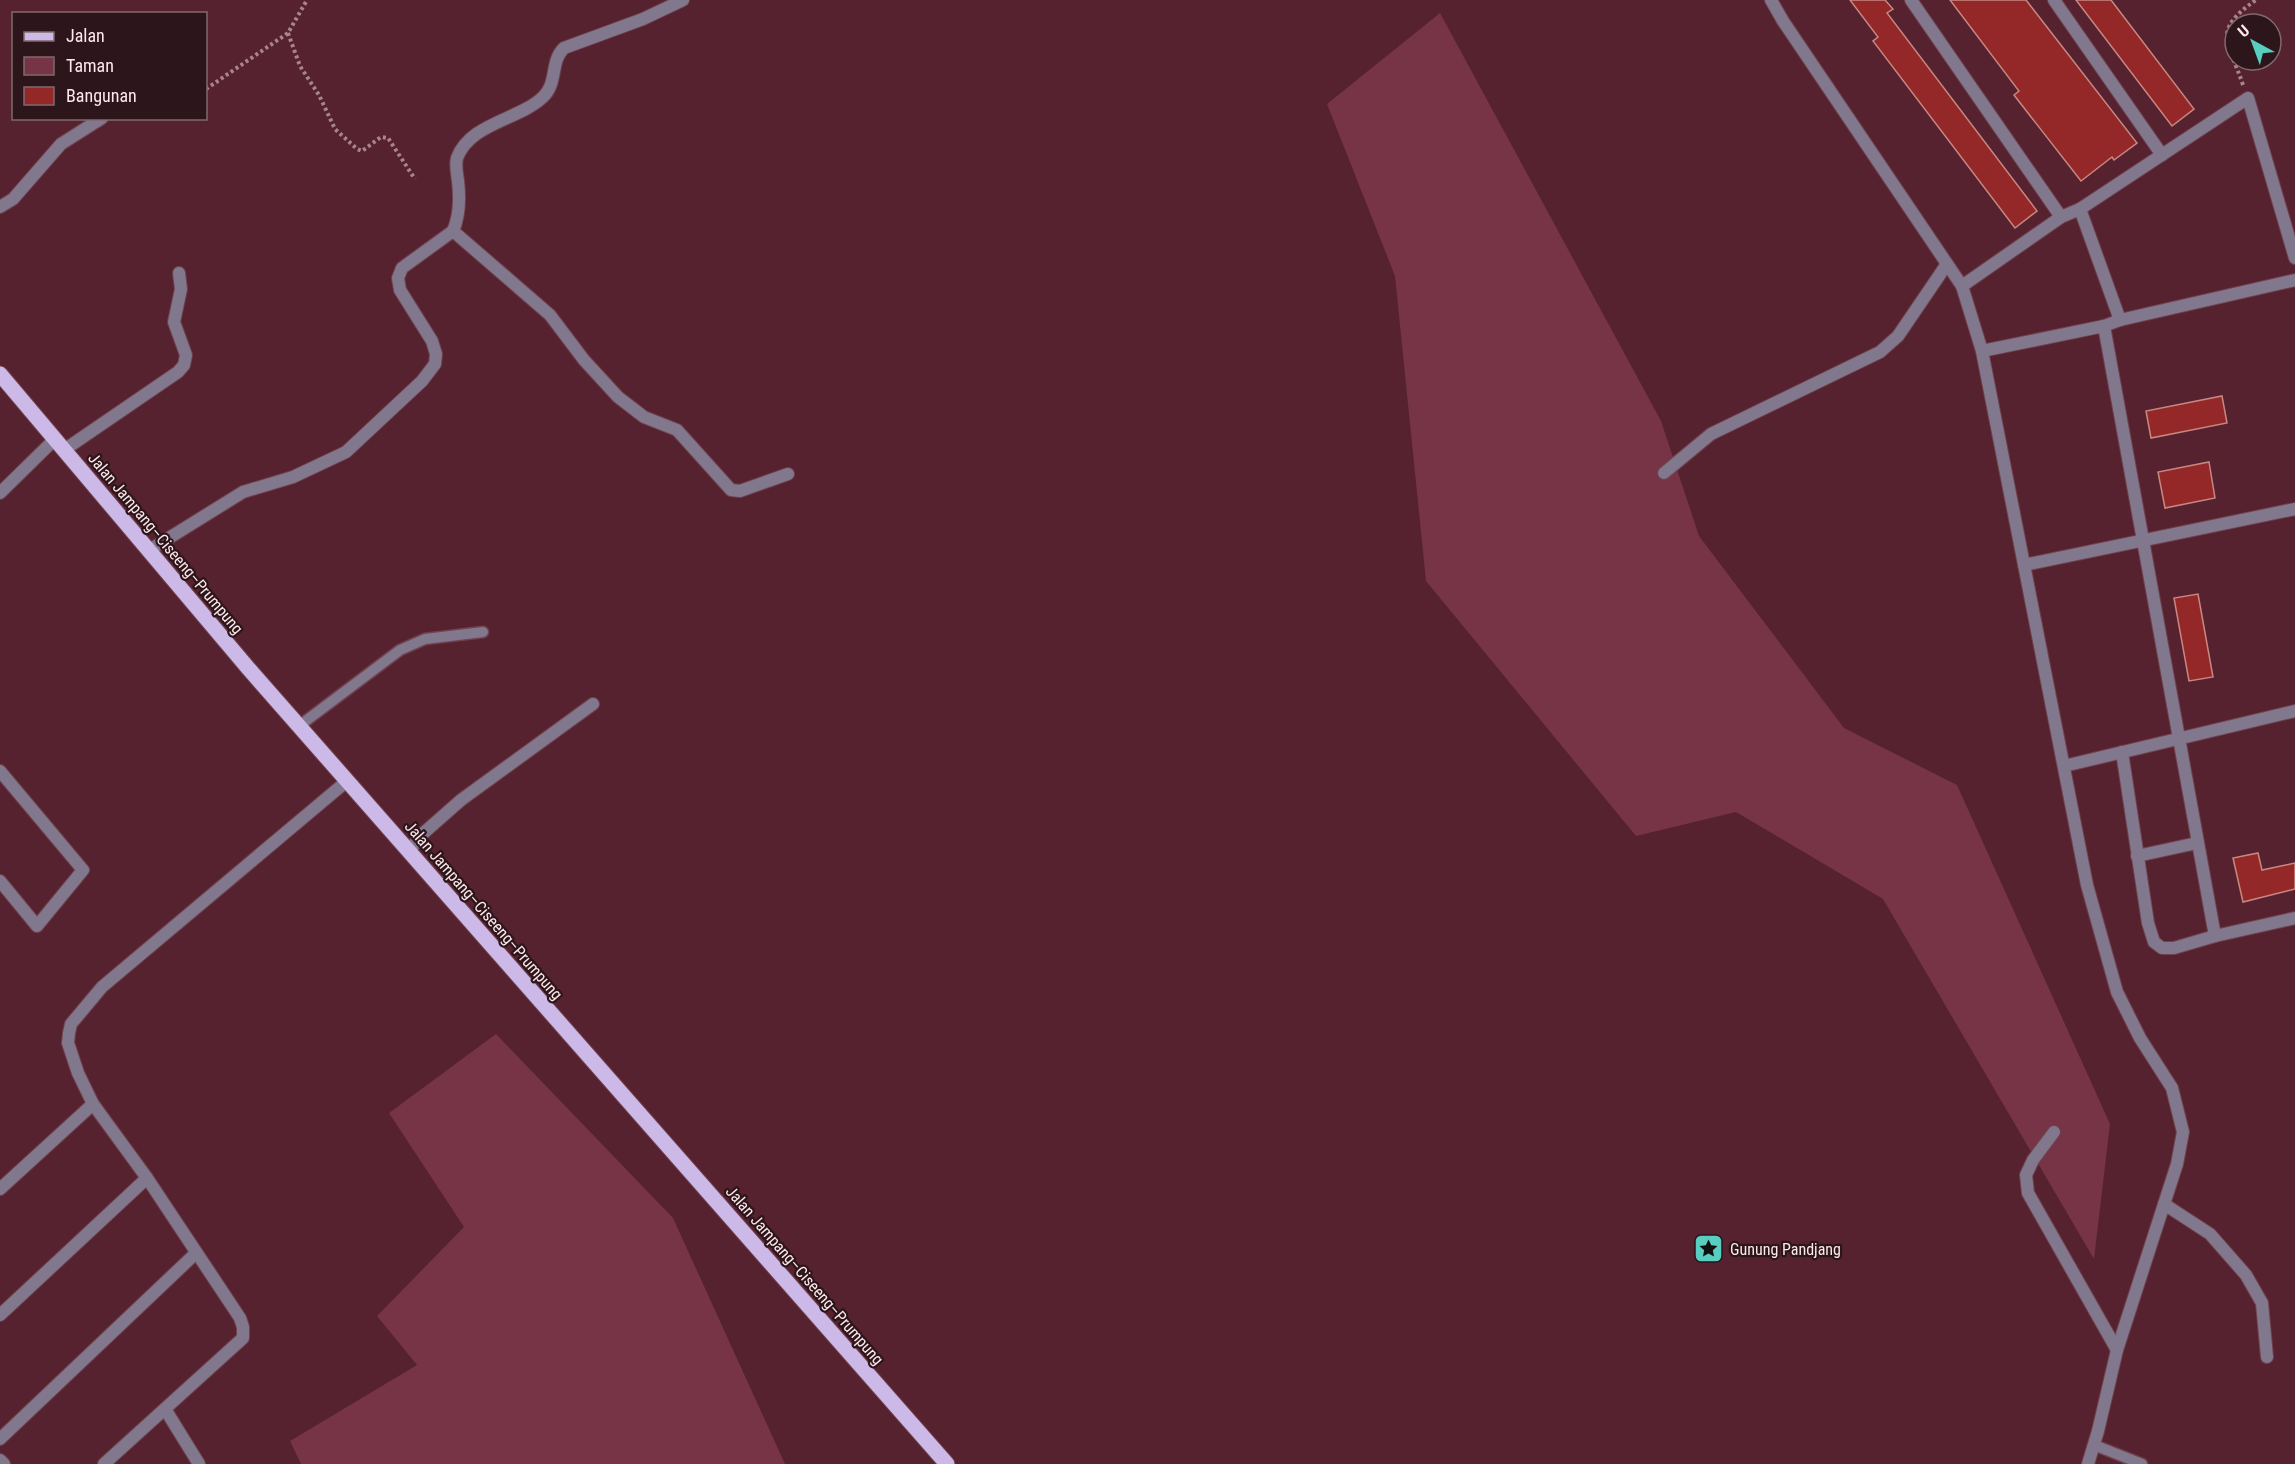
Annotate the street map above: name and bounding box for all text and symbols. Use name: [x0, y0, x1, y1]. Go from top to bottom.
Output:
legend: [12, 12, 207, 120]
north arrow: [2223, 12, 2283, 72]
text: U: [2234, 21, 2253, 41]
text: Jalan: [66, 25, 105, 46]
text: Taman: [66, 55, 114, 76]
text: Bangunan: [66, 85, 137, 106]
street label: Jalan Jampang–Ciseeng–Prumpung: [84, 449, 247, 638]
street label: Jalan Jampang–Ciseeng–Prumpung: [401, 817, 566, 1004]
street label: Jalan Jampang–Ciseeng–Prumpung: [722, 1182, 887, 1369]
place icon: Gunung Pandjang: [1693, 1233, 1725, 1265]
place label: Gunung Pandjang: [1730, 1240, 1841, 1259]

